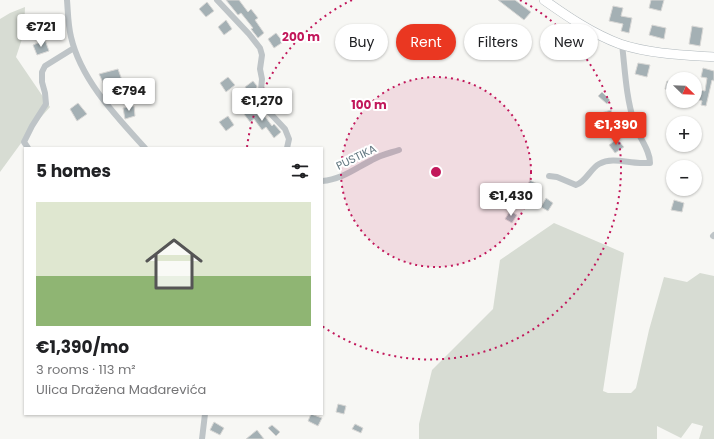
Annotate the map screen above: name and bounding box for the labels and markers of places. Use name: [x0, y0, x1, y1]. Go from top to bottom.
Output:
pin: €721: [17, 14, 65, 48]
pin: €794: [105, 78, 153, 112]
pin: €1,270: [229, 88, 295, 122]
pin: €1,390: [583, 112, 649, 146]
centre of rings: [429, 165, 443, 179]
pin: €1,430: [478, 183, 544, 217]

